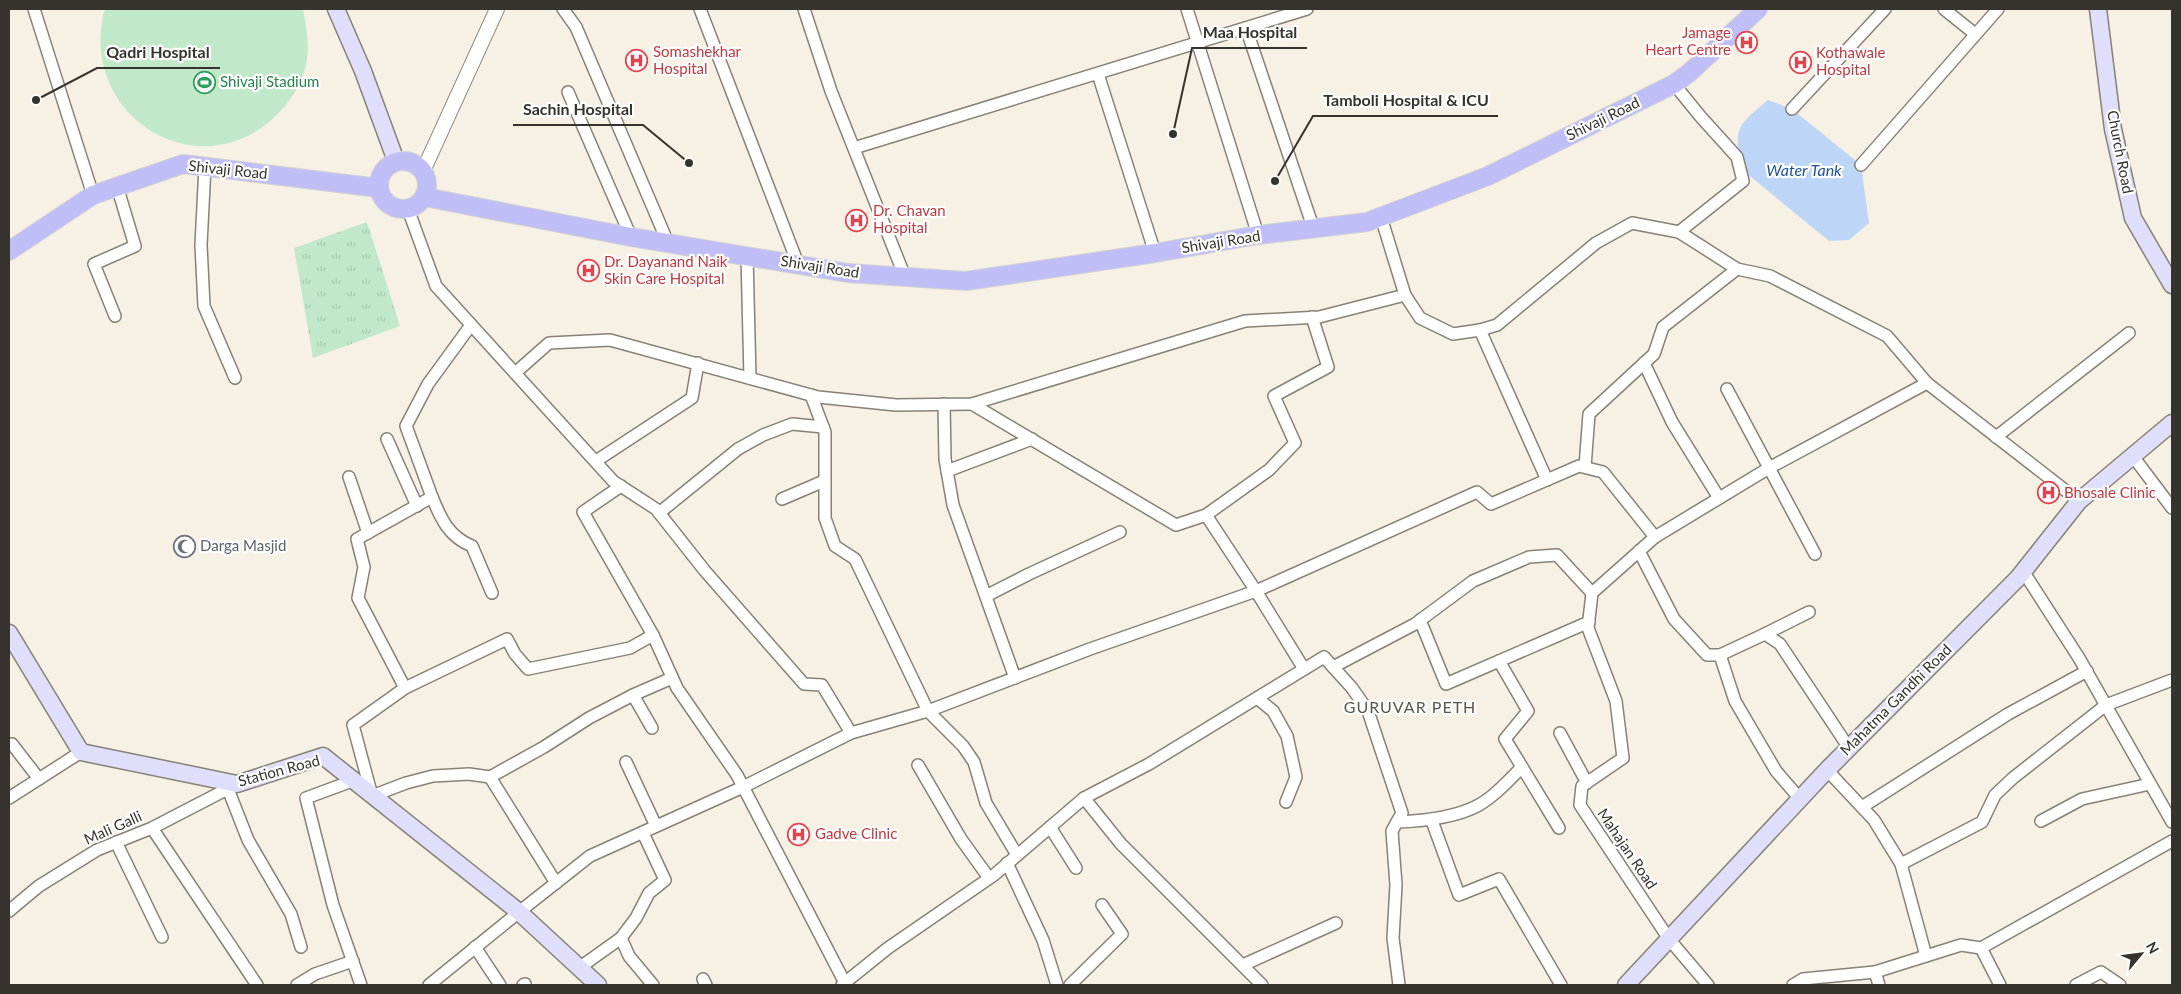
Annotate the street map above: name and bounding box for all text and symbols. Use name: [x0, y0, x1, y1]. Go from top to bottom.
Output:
callout: Maa Hospital: [1192, 17, 1307, 48]
text: Maa Hospital: [1203, 22, 1297, 41]
place label: Jamage Heart Centre: [1645, 23, 1731, 58]
hospital icon: Jamage Heart Centre: [1735, 30, 1759, 54]
callout: Qadri Hospital: [97, 37, 220, 68]
text: Qadri Hospital: [106, 42, 210, 61]
place label: Somashekhar Hospital: [653, 42, 742, 77]
place label: Kothawale Hospital: [1816, 43, 1886, 78]
hospital icon: Somashekhar Hospital: [625, 49, 649, 73]
hospital icon: Kothawale Hospital: [1788, 50, 1812, 74]
sports icon: Shivaji Stadium: [192, 70, 216, 94]
place label: Shivaji Stadium: [220, 72, 319, 90]
callout: Tamboli Hospital & ICU: [1313, 85, 1498, 116]
text: Tamboli Hospital & ICU: [1323, 90, 1489, 109]
street label: Shivaji Road: [1563, 93, 1642, 144]
callout: Sachin Hospital: [513, 94, 643, 125]
text: Sachin Hospital: [523, 99, 633, 118]
street label: Church Road: [2104, 109, 2138, 195]
street label: Shivaji Road: [188, 156, 268, 182]
water label: Water Tank: [1766, 160, 1842, 179]
place label: Dr. Chavan Hospital: [873, 201, 946, 236]
hospital icon: Dr. Chavan Hospital: [845, 208, 869, 232]
street label: Shivaji Road: [1180, 226, 1261, 256]
street label: Shivaji Road: [780, 251, 861, 281]
place label: Dr. Dayanand Naik Skin Care Hospital: [604, 252, 728, 287]
hospital icon: Dr. Dayanand Naik Skin Care Hospital: [576, 259, 600, 283]
hospital icon: Bhosale Clinic: [2036, 481, 2060, 505]
place label: Bhosale Clinic: [2064, 483, 2156, 501]
mosque icon: Darga Masjid: [172, 534, 196, 558]
place label: Darga Masjid: [200, 536, 286, 554]
street label: Mahatma Gandhi Road: [1836, 640, 1955, 759]
district label: GURUVAR PETH: [1344, 697, 1476, 716]
street label: Station Road: [236, 751, 322, 790]
street label: Mahajan Road: [1594, 805, 1661, 892]
street label: Mali Galli: [81, 806, 144, 848]
hospital icon: Gadve Clinic: [787, 822, 811, 846]
place label: Gadve Clinic: [815, 824, 897, 842]
north arrow: [2116, 929, 2166, 979]
text: N: [2143, 939, 2163, 956]

